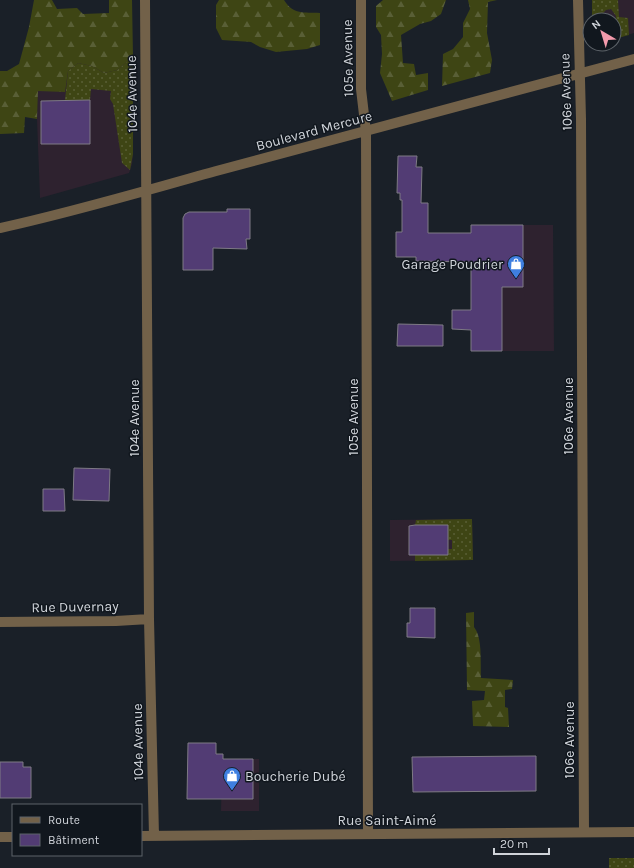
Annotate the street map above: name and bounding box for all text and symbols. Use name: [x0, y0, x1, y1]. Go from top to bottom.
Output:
north arrow: [582, 12, 622, 52]
text: N: [589, 17, 603, 32]
street label: 105e Avenue: [339, 19, 357, 97]
street label: 106e Avenue: [556, 53, 576, 131]
street label: 104e Avenue: [123, 55, 141, 133]
street label: Boulevard Mercure: [254, 107, 374, 155]
shop icon: Garage Poudrier: [506, 254, 526, 279]
place label: Garage Poudrier: [401, 256, 504, 273]
street label: 106e Avenue: [560, 377, 577, 455]
street label: 105e Avenue: [345, 378, 362, 456]
street label: 104e Avenue: [126, 379, 143, 457]
street label: Rue Duvernay: [31, 598, 119, 616]
street label: 106e Avenue: [561, 701, 578, 779]
street label: 104e Avenue: [129, 703, 147, 781]
shop icon: Boucherie Dubé: [222, 766, 242, 791]
place label: Boucherie Dubé: [245, 768, 346, 785]
legend: [12, 804, 142, 856]
street label: Rue Saint-Aimé: [338, 812, 437, 829]
text: Route: [48, 813, 80, 827]
scale bar: [494, 830, 549, 856]
text: Bâtiment: [48, 833, 100, 847]
text: 20 m: [500, 837, 528, 851]

